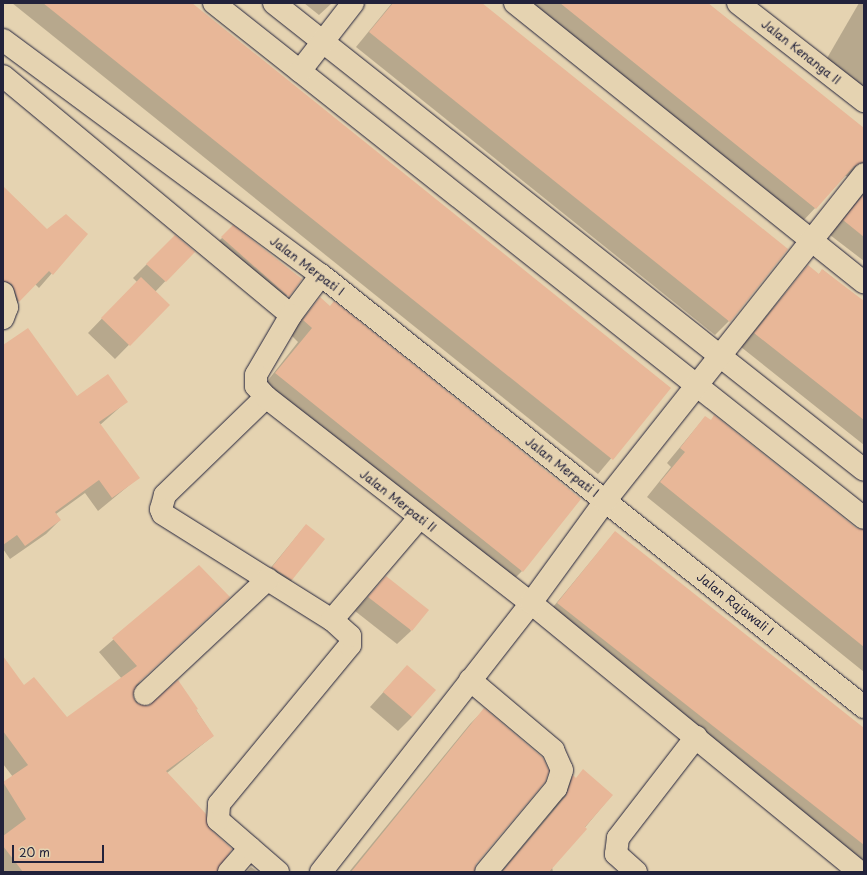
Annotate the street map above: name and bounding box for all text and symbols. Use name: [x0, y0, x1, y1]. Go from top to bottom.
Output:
street label: Jalan Kenanga II: [758, 16, 844, 88]
street label: Jalan Merpati I: [267, 233, 347, 299]
street label: Jalan Merpati I: [522, 434, 602, 500]
street label: Jalan Merpati II: [357, 467, 439, 535]
street label: Jalan Rajawali I: [694, 570, 776, 638]
scale bar: [14, 837, 106, 863]
text: 20 m: [19, 843, 50, 861]

